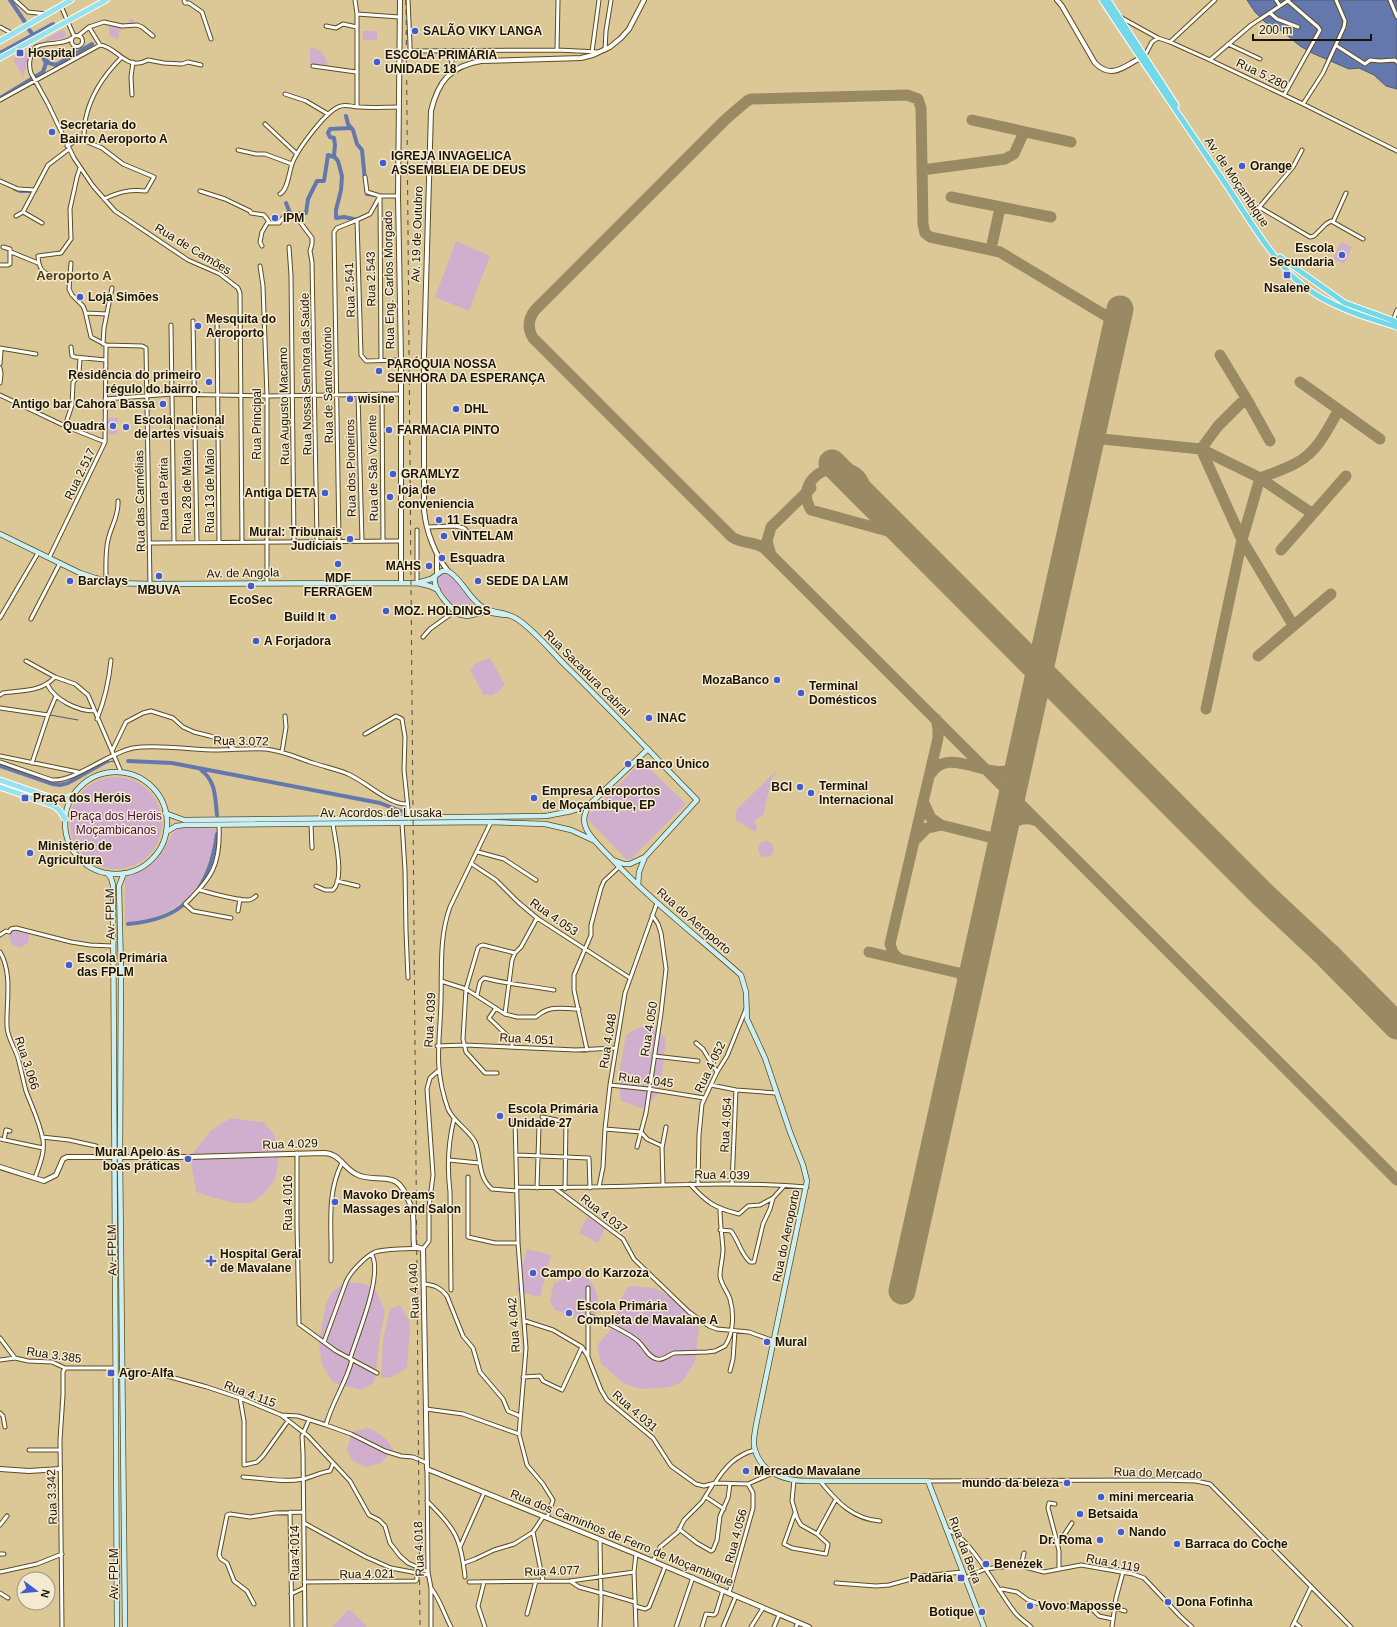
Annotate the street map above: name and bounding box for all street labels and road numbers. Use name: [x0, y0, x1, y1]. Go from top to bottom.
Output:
street label: Rua 5.280: [1234, 56, 1290, 93]
street label: Av. de Moçambique: [1202, 135, 1272, 230]
street label: Av. 19 de Outubro: [408, 185, 426, 282]
street label: Rua Eng. Carlos Morgado: [381, 210, 397, 349]
street label: Rua de Camões: [152, 221, 234, 277]
street label: Rua 2.543: [364, 251, 378, 307]
street label: Rua 2.541: [342, 262, 358, 318]
street label: Rua Nossa Senhora da Saúde: [298, 292, 314, 456]
street label: Rua de Santo António: [320, 326, 336, 443]
street label: Rua Augusto Macamo: [276, 347, 292, 465]
street label: Rua Principal: [250, 388, 264, 460]
street label: Rua de São Vicente: [365, 414, 381, 521]
street label: Rua dos Pioneiros: [343, 419, 359, 517]
street label: Rua 2.517: [62, 446, 99, 502]
street label: Rua 13 de Maio: [203, 448, 217, 533]
street label: Rua 28 de Maio: [180, 449, 194, 534]
street label: Rua das Carmélias: [132, 450, 148, 552]
street label: Rua da Pátria: [156, 457, 172, 531]
street label: Av. de Angola: [206, 565, 280, 581]
street label: Rua Sacadura Cabral: [541, 627, 633, 719]
street label: Rua 3.072: [213, 734, 269, 748]
street label: Av. Acordos de Lusaka: [320, 806, 442, 820]
street label: Rua do Aeroporto: [654, 885, 734, 957]
street label: Av. FPLM: [103, 888, 117, 940]
street label: Rua 4.053: [527, 895, 581, 939]
street label: Rua 4.039: [422, 992, 438, 1048]
street label: Rua 4.050: [638, 1000, 660, 1057]
street label: Rua 4.048: [597, 1012, 619, 1069]
street label: Rua 4.051: [499, 1031, 555, 1047]
street label: Rua 3.066: [12, 1034, 42, 1092]
street label: Rua 4.052: [692, 1039, 729, 1095]
street label: Rua 4.045: [618, 1070, 675, 1090]
street label: Rua 4.054: [718, 1097, 734, 1153]
street label: Rua 4.029: [262, 1136, 318, 1152]
street label: Rua 4.039: [694, 1168, 750, 1182]
street label: Rua 4.016: [281, 1175, 295, 1231]
street label: Rua do Aeroporto: [769, 1188, 803, 1283]
street label: Rua 4.037: [578, 1191, 630, 1237]
street label: Av. FPLM: [105, 1224, 119, 1276]
street label: Rua 4.040: [406, 1263, 422, 1319]
street label: Rua 4.042: [505, 1297, 523, 1353]
street label: Rua 3.385: [26, 1344, 83, 1366]
street label: Rua 4.115: [222, 1378, 278, 1410]
street label: Rua 4.031: [610, 1388, 661, 1435]
street label: Rua do Mercado: [1113, 1464, 1203, 1482]
street label: Rua 3.342: [44, 1469, 60, 1525]
street label: Rua dos Caminhos de Ferro de Moçambique: [508, 1487, 736, 1589]
street label: Rua 4.056: [722, 1507, 750, 1565]
street label: Rua da Beira: [946, 1515, 984, 1586]
street label: Rua 4.018: [411, 1521, 427, 1577]
street label: Rua 4.014: [288, 1525, 302, 1581]
street label: Av. FPLM: [107, 1548, 121, 1600]
street label: Rua 4.119: [1085, 1551, 1141, 1575]
street label: Rua 4.077: [524, 1563, 580, 1579]
street label: Rua 4.021: [339, 1567, 395, 1581]

